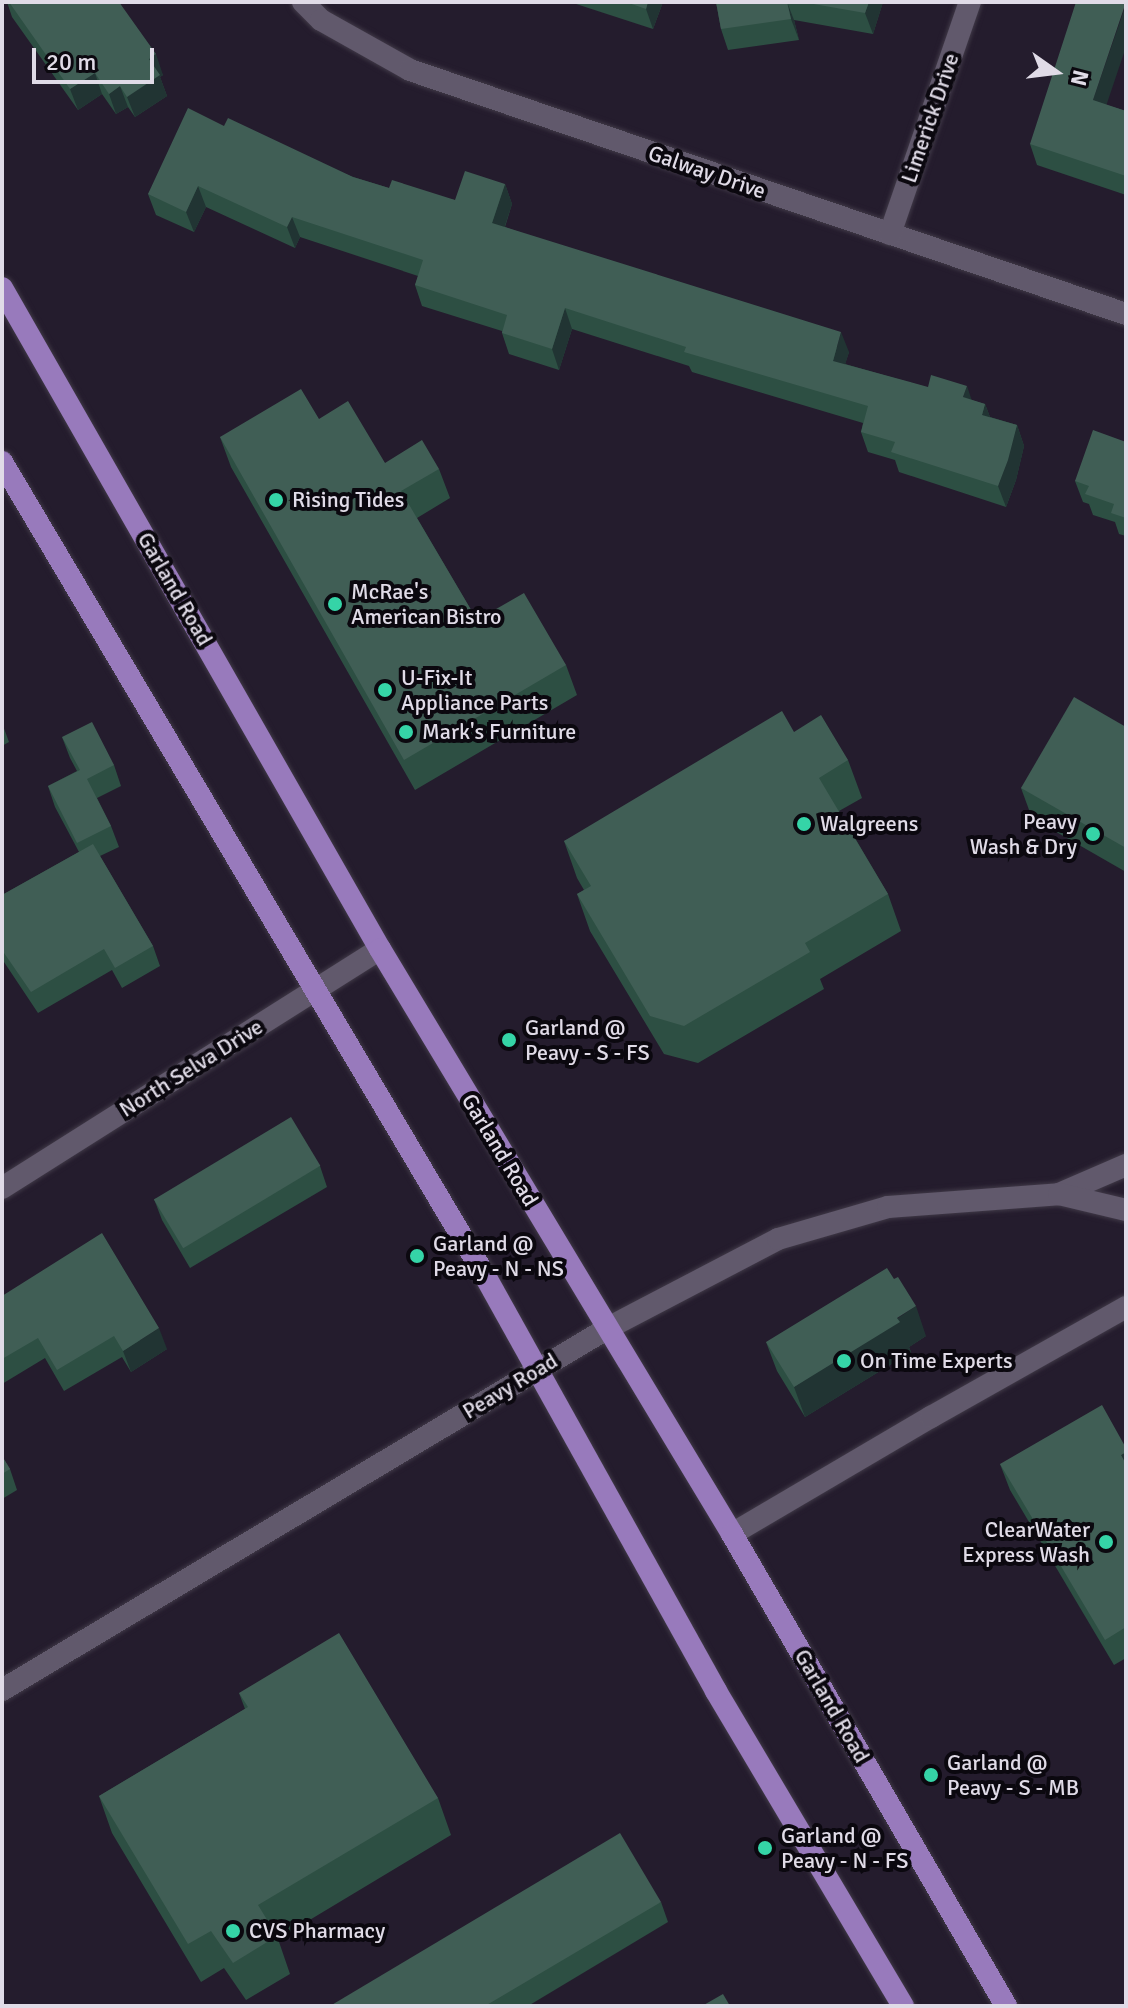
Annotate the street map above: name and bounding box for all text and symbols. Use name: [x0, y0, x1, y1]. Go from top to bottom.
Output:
scale bar: [36, 32, 158, 82]
north arrow: [1016, 32, 1096, 112]
text: 20 m: [46, 47, 96, 77]
street label: Limerick Drive: [895, 50, 965, 186]
text: N: [1065, 67, 1095, 89]
street label: Galway Drive: [645, 140, 769, 204]
place label: Rising Tides: [292, 487, 404, 513]
marker: Rising Tides: [267, 491, 285, 509]
street label: Garland Road: [132, 528, 218, 650]
place label: McRae's American Bistro: [351, 578, 502, 630]
marker: McRae's American Bistro: [326, 595, 344, 613]
place label: U-Fix-It Appliance Parts: [401, 664, 548, 716]
marker: U-Fix-It Appliance Parts: [376, 681, 394, 699]
place label: Mark's Furniture: [422, 719, 576, 745]
marker: Mark's Furniture: [397, 723, 415, 741]
place label: Peavy Wash & Dry: [970, 808, 1077, 860]
place label: Walgreens: [820, 811, 918, 837]
marker: Walgreens: [795, 815, 813, 833]
marker: Peavy Wash & Dry: [1084, 825, 1102, 843]
street label: North Selva Drive: [114, 1013, 268, 1123]
place label: Garland @ Peavy - S - FS: [525, 1014, 650, 1066]
marker: Garland @ Peavy - S - FS: [500, 1031, 518, 1049]
street label: Garland Road: [456, 1089, 544, 1211]
place label: Garland @ Peavy - N - NS: [433, 1230, 564, 1282]
marker: Garland @ Peavy - N - NS: [408, 1247, 426, 1265]
street label: Peavy Road: [458, 1347, 562, 1425]
place label: On Time Experts: [860, 1348, 1013, 1374]
marker: On Time Experts: [835, 1352, 853, 1370]
place label: ClearWater Express Wash: [962, 1516, 1090, 1568]
marker: ClearWater Express Wash: [1097, 1533, 1115, 1551]
street label: Garland Road: [789, 1645, 875, 1767]
place label: Garland @ Peavy - S - MB: [947, 1749, 1079, 1800]
marker: Garland @ Peavy - S - MB: [922, 1766, 940, 1784]
place label: Garland @ Peavy - N - FS: [781, 1822, 908, 1874]
marker: Garland @ Peavy - N - FS: [756, 1839, 774, 1857]
place label: CVS Pharmacy: [249, 1918, 385, 1944]
marker: CVS Pharmacy: [224, 1922, 242, 1940]

